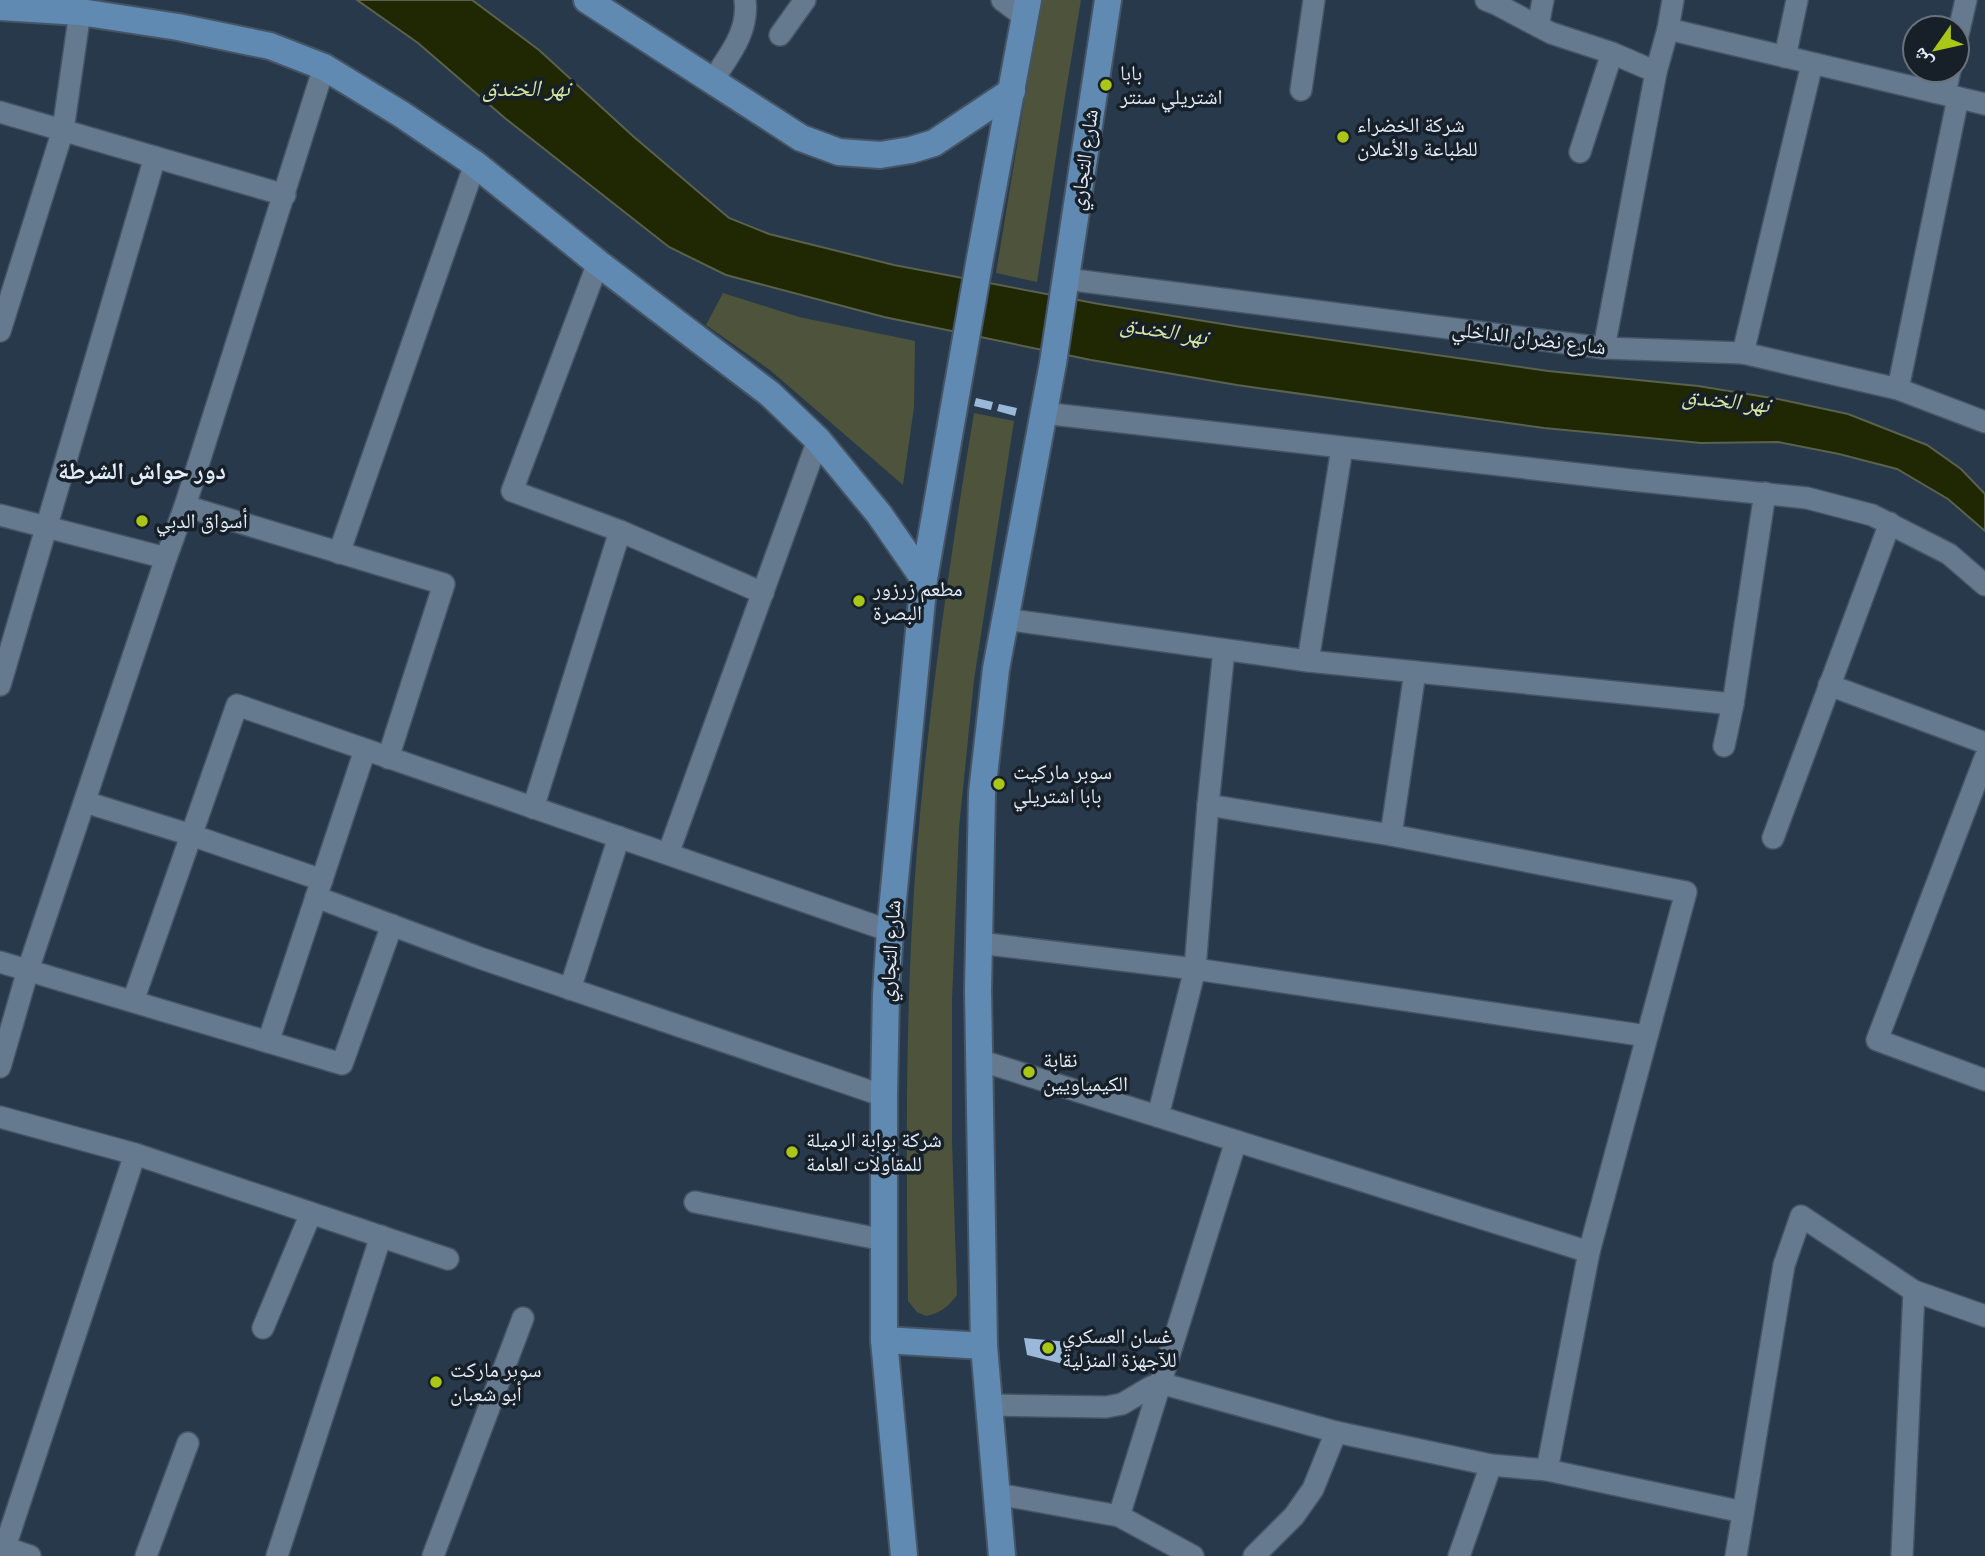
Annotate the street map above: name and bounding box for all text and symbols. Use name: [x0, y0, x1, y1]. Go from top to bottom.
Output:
north arrow: [1901, 14, 1971, 84]
text: ش: [1907, 43, 1937, 73]
place label: بابا اشتريلي سنتر: [1119, 61, 1222, 113]
water label: نهر الخندق: [482, 75, 573, 103]
marker: بابا اشتريلي سنتر: [1098, 77, 1114, 93]
street label: شارع التجاري: [1065, 108, 1107, 213]
place label: شركة الخضراء للطباعة والأعلان: [1357, 113, 1478, 161]
marker: شركة الخضراء للطباعة والأعلان: [1335, 129, 1351, 145]
water label: نهر الخندق: [1118, 310, 1213, 352]
street label: شارع نضران الداخلي: [1450, 317, 1607, 364]
water label: نهر الخندق: [1681, 382, 1774, 420]
district label: دور حواش الشرطة: [58, 457, 226, 485]
place label: أسواق الدبي: [156, 508, 248, 537]
marker: أسواق الدبي: [134, 513, 150, 529]
place label: مطعم زرزور البصرة: [872, 577, 963, 625]
marker: مطعم زرزور البصرة: [851, 593, 867, 609]
place label: سوبر ماركيت بابا اشتريلي: [1013, 760, 1112, 812]
marker: سوبر ماركيت بابا اشتريلي: [991, 776, 1007, 792]
street label: شارع التجاري: [874, 899, 910, 1003]
place label: نقابة الكيمياويين: [1043, 1048, 1128, 1097]
marker: نقابة الكيمياويين: [1021, 1064, 1037, 1080]
place label: شركة بوابة الرميلة للمقاولات العامة: [806, 1128, 942, 1176]
marker: شركة بوابة الرميلة للمقاولات العامة: [784, 1144, 800, 1160]
place label: غسان العسكري للآجهزة المنزلية: [1062, 1324, 1177, 1372]
marker: غسان العسكري للآجهزة المنزلية: [1040, 1340, 1056, 1356]
place label: سوبر ماركت أبو شعبان: [450, 1358, 542, 1406]
marker: سوبر ماركت أبو شعبان: [428, 1374, 444, 1390]

